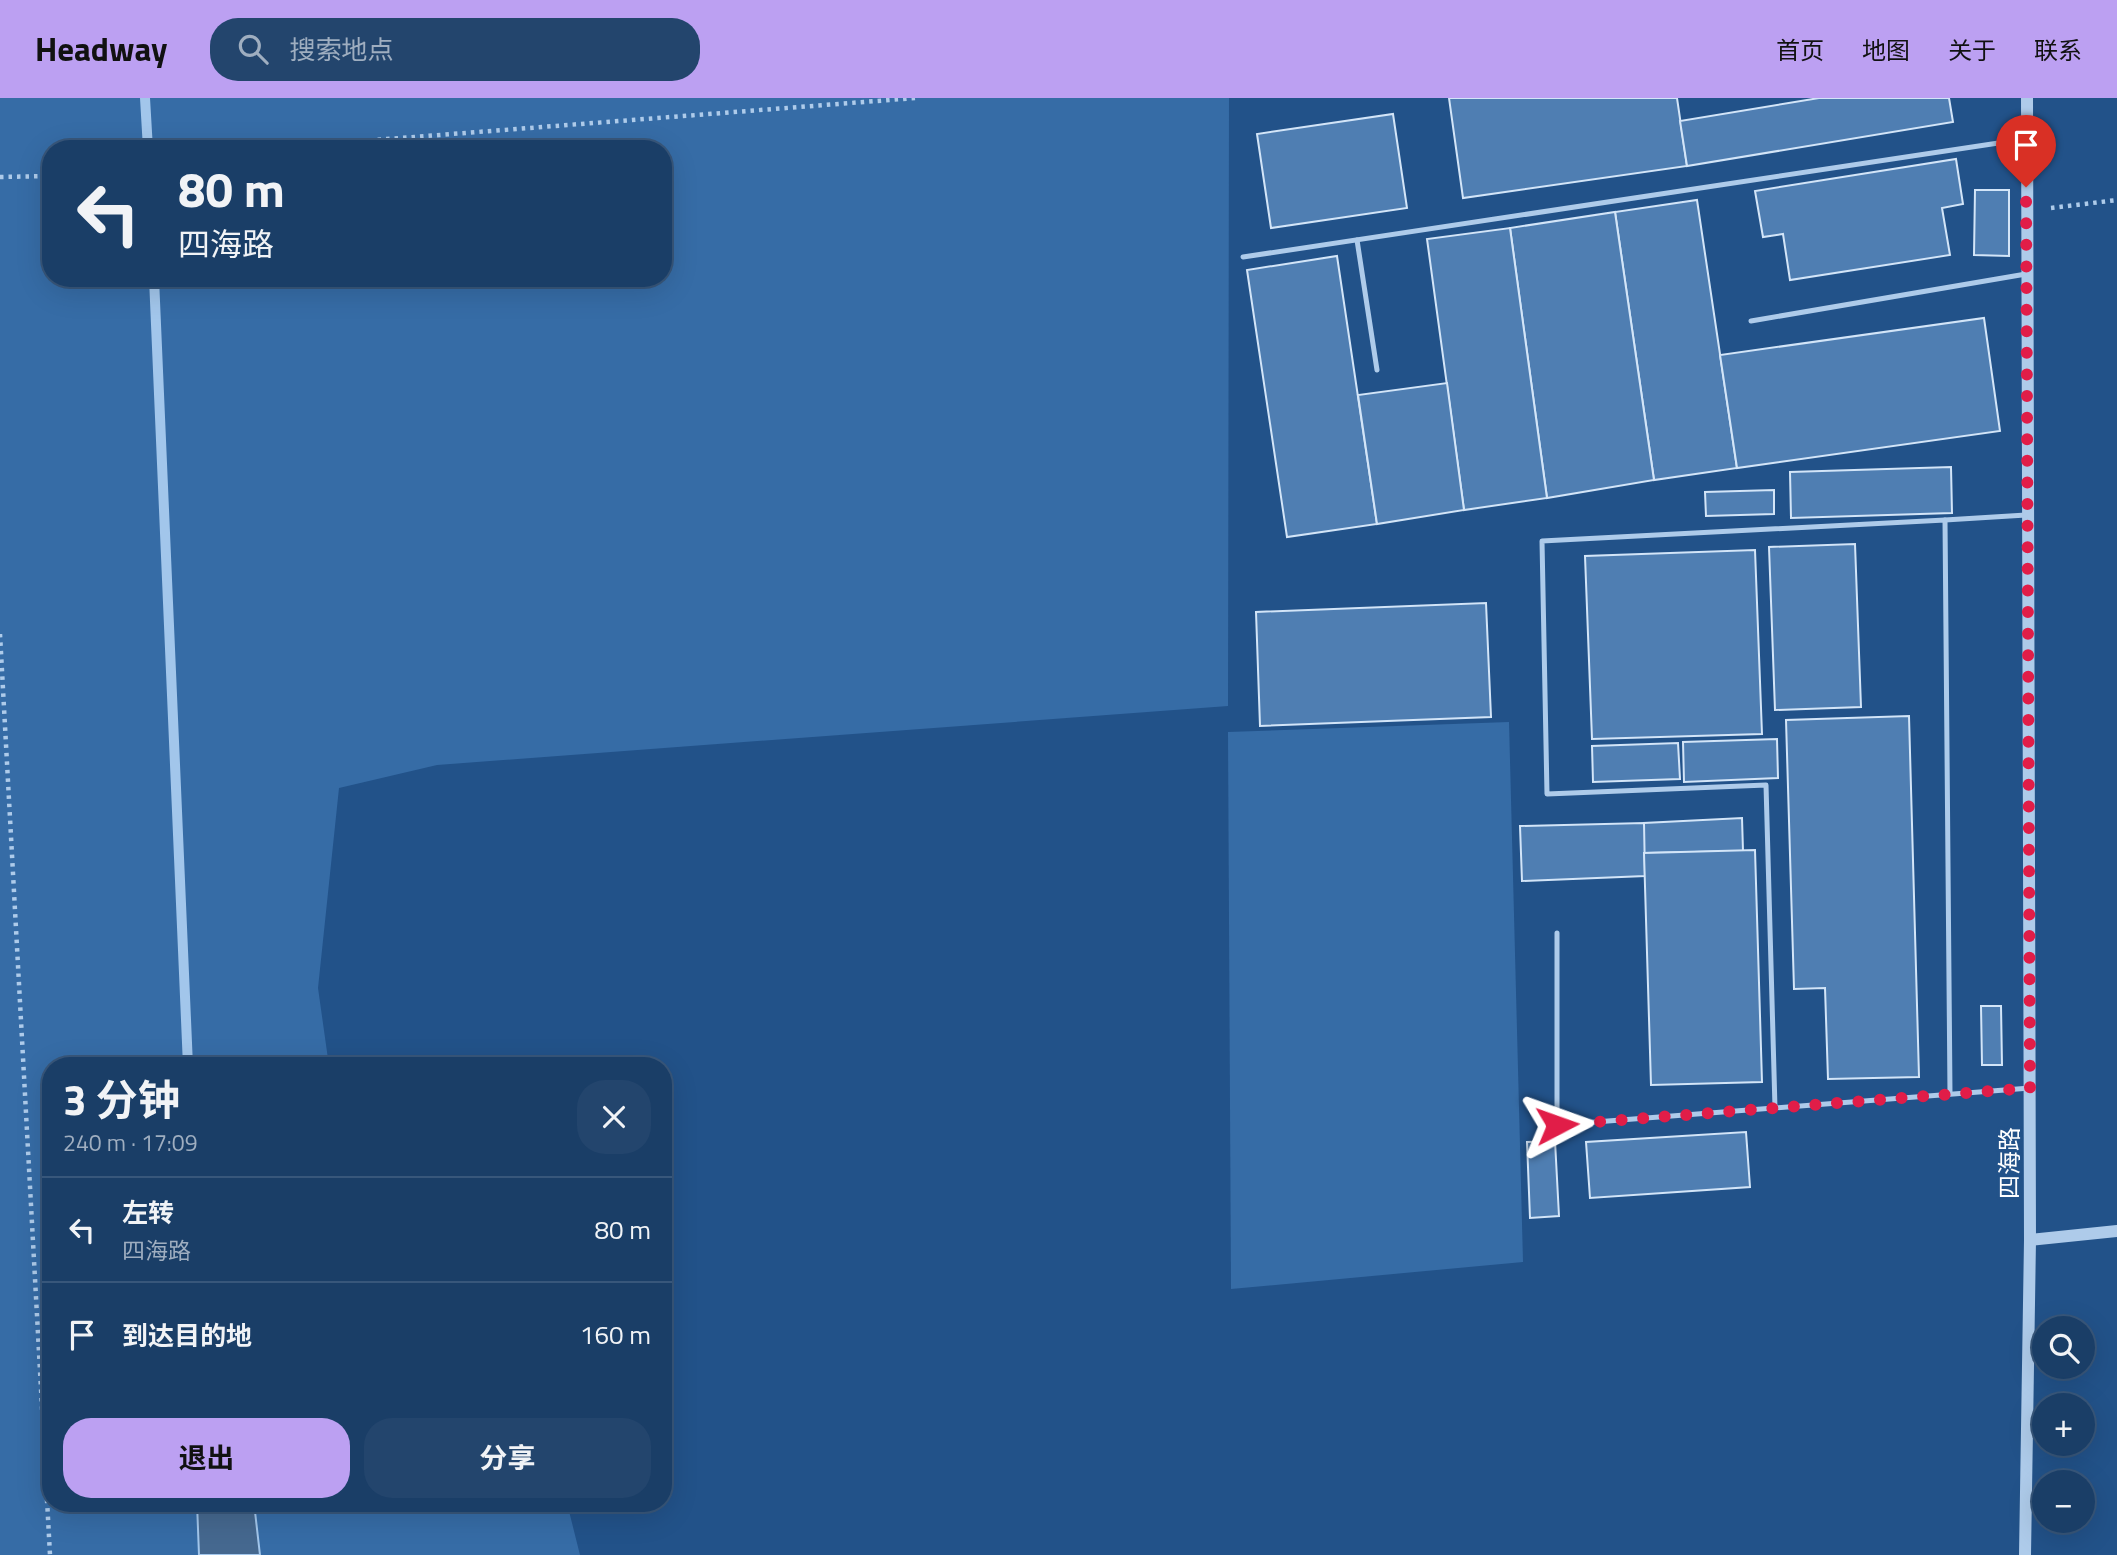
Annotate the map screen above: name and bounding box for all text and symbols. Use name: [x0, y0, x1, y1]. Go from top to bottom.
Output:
search box: [210, 18, 700, 81]
text: Headway: [35, 24, 168, 74]
icon: search: [234, 30, 272, 68]
text: 搜索地点: [290, 30, 394, 69]
text: 首页: [1776, 32, 1824, 68]
text: 地图: [1862, 32, 1910, 68]
text: 关于: [1948, 32, 1996, 68]
text: 联系: [2034, 32, 2082, 68]
pin: [1996, 115, 2056, 187]
icon: arrive: [2007, 126, 2045, 164]
text: 80 m: [178, 151, 285, 226]
icon: left: [63, 168, 154, 259]
text: 四海路: [178, 220, 274, 268]
text: 3 分钟: [63, 1067, 180, 1131]
button: close: [577, 1080, 651, 1154]
position arrow: [1520, 1088, 1594, 1162]
text: 240 m · 17:09: [63, 1125, 198, 1160]
street label: 四海路: [1991, 1127, 2027, 1199]
text: 左转: [122, 1193, 174, 1232]
text: 80 m: [594, 1210, 651, 1249]
icon: left: [63, 1211, 101, 1249]
text: 四海路: [122, 1233, 191, 1268]
text: 160 m: [580, 1315, 651, 1354]
icon: arrive: [63, 1316, 101, 1354]
text: 到达目的地: [122, 1316, 252, 1355]
map controls: [2032, 1316, 2095, 1533]
button: search: [2032, 1316, 2095, 1379]
button: +: [2032, 1393, 2095, 1456]
button: 退出: [63, 1418, 350, 1498]
button: 分享: [364, 1418, 651, 1498]
button: −: [2032, 1470, 2095, 1533]

